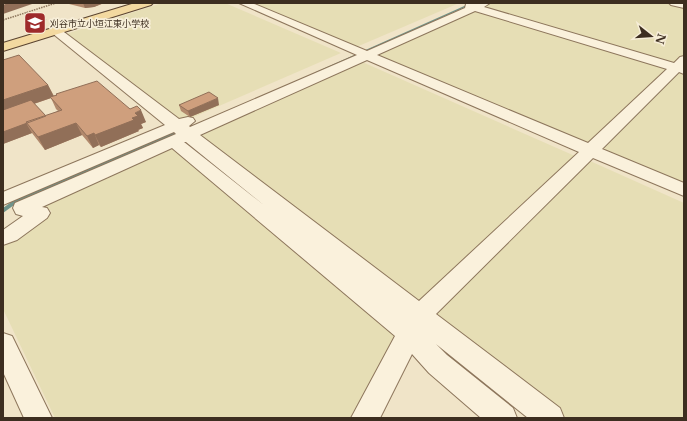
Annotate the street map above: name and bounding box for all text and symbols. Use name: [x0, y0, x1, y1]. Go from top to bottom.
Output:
school or university icon: 刈谷市立小垣江東小学校: [22, 10, 48, 36]
north arrow: [631, 16, 671, 56]
place label: 刈谷市立小垣江東小学校: [50, 18, 149, 29]
text: N: [652, 32, 669, 47]

